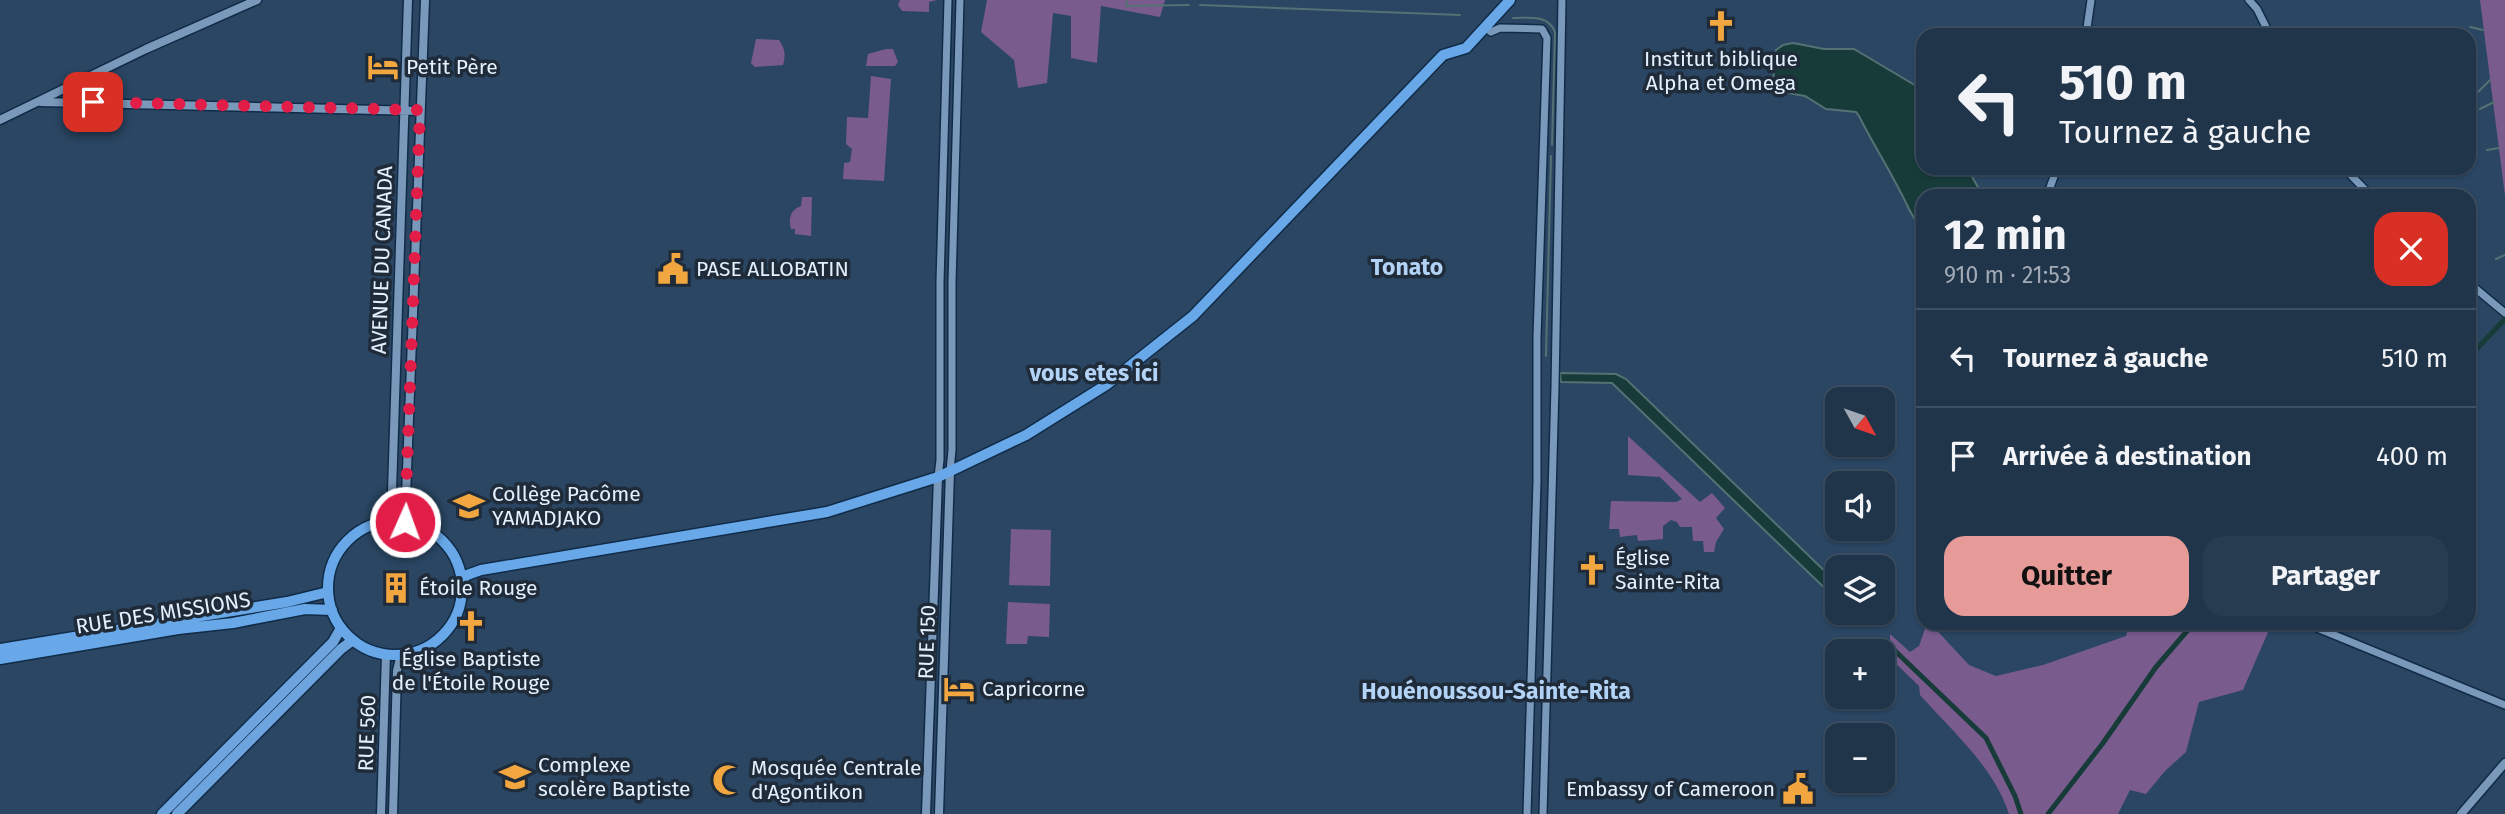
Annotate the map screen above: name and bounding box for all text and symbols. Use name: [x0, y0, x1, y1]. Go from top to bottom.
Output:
church icon: Institut biblique Alpha et Omega: [1704, 9, 1738, 43]
place label: Institut biblique Alpha et Omega: [1644, 46, 1798, 96]
hotel icon: Petit Père: [366, 50, 400, 84]
text: 510 m: [2059, 53, 2187, 112]
place label: Petit Père: [406, 54, 498, 80]
icon: left: [1944, 56, 2035, 147]
pin: [63, 72, 123, 132]
icon: arrive: [74, 83, 112, 121]
text: Tournez à gauche: [2059, 113, 2311, 151]
street label: AVENUE DU CANADA: [366, 166, 398, 354]
text: 12 min: [1944, 210, 2067, 260]
button: close: [2374, 212, 2448, 286]
public building icon: PASE ALLOBATIN: [656, 252, 690, 286]
district label: Tonato: [1371, 253, 1443, 281]
place label: PASE ALLOBATIN: [696, 256, 849, 282]
text: 910 m · 21:53: [1944, 261, 2071, 289]
icon: left: [1944, 339, 1982, 377]
text: Tournez à gauche: [2003, 343, 2208, 374]
text: 510 m: [2381, 343, 2448, 374]
district label: vous etes ici: [1028, 359, 1159, 387]
north arrow: [1825, 387, 1895, 457]
map controls: [1825, 387, 1895, 793]
icon: arrive: [1944, 437, 1982, 475]
text: Arrivée à destination: [2003, 441, 2252, 472]
text: 400 m: [2376, 441, 2448, 472]
button: sound: [1825, 471, 1895, 541]
place label: Collège Pacôme YAMADJAKO: [492, 481, 641, 531]
position arrow: [368, 485, 442, 559]
school or university icon: Collège Pacôme YAMADJAKO: [452, 489, 486, 523]
button: Quitter: [1944, 536, 2189, 616]
button: Partager: [2203, 536, 2448, 616]
place label: Église Sainte-Rita: [1615, 545, 1721, 595]
church icon: Église Sainte-Rita: [1575, 553, 1609, 587]
button: layers: [1825, 555, 1895, 625]
building icon: Étoile Rouge: [379, 571, 413, 605]
place label: Étoile Rouge: [419, 575, 537, 601]
street label: RUE DES MISSIONS: [74, 586, 252, 640]
street label: RUE 150: [913, 604, 941, 680]
church icon: Église Baptiste de l'Étoile Rouge: [454, 609, 488, 643]
button: +: [1825, 639, 1895, 709]
place label: Église Baptiste de l'Étoile Rouge: [392, 646, 550, 696]
hotel icon: Capricorne: [942, 672, 976, 706]
place label: Capricorne: [982, 676, 1085, 702]
district label: Houénoussou-Sainte-Rita: [1361, 677, 1631, 705]
street label: RUE 560: [353, 694, 381, 772]
button: −: [1825, 723, 1895, 793]
place label: Complexe scolère Baptiste: [538, 752, 690, 802]
place label: Mosquée Centrale d'Agontikon: [751, 755, 921, 805]
school or university icon: Complexe scolère Baptiste: [498, 760, 532, 794]
mosque icon: Mosquée Centrale d'Agontikon: [711, 763, 745, 797]
public building icon: Embassy of Cameroon: [1781, 772, 1815, 806]
place label: Embassy of Cameroon: [1566, 776, 1775, 802]

